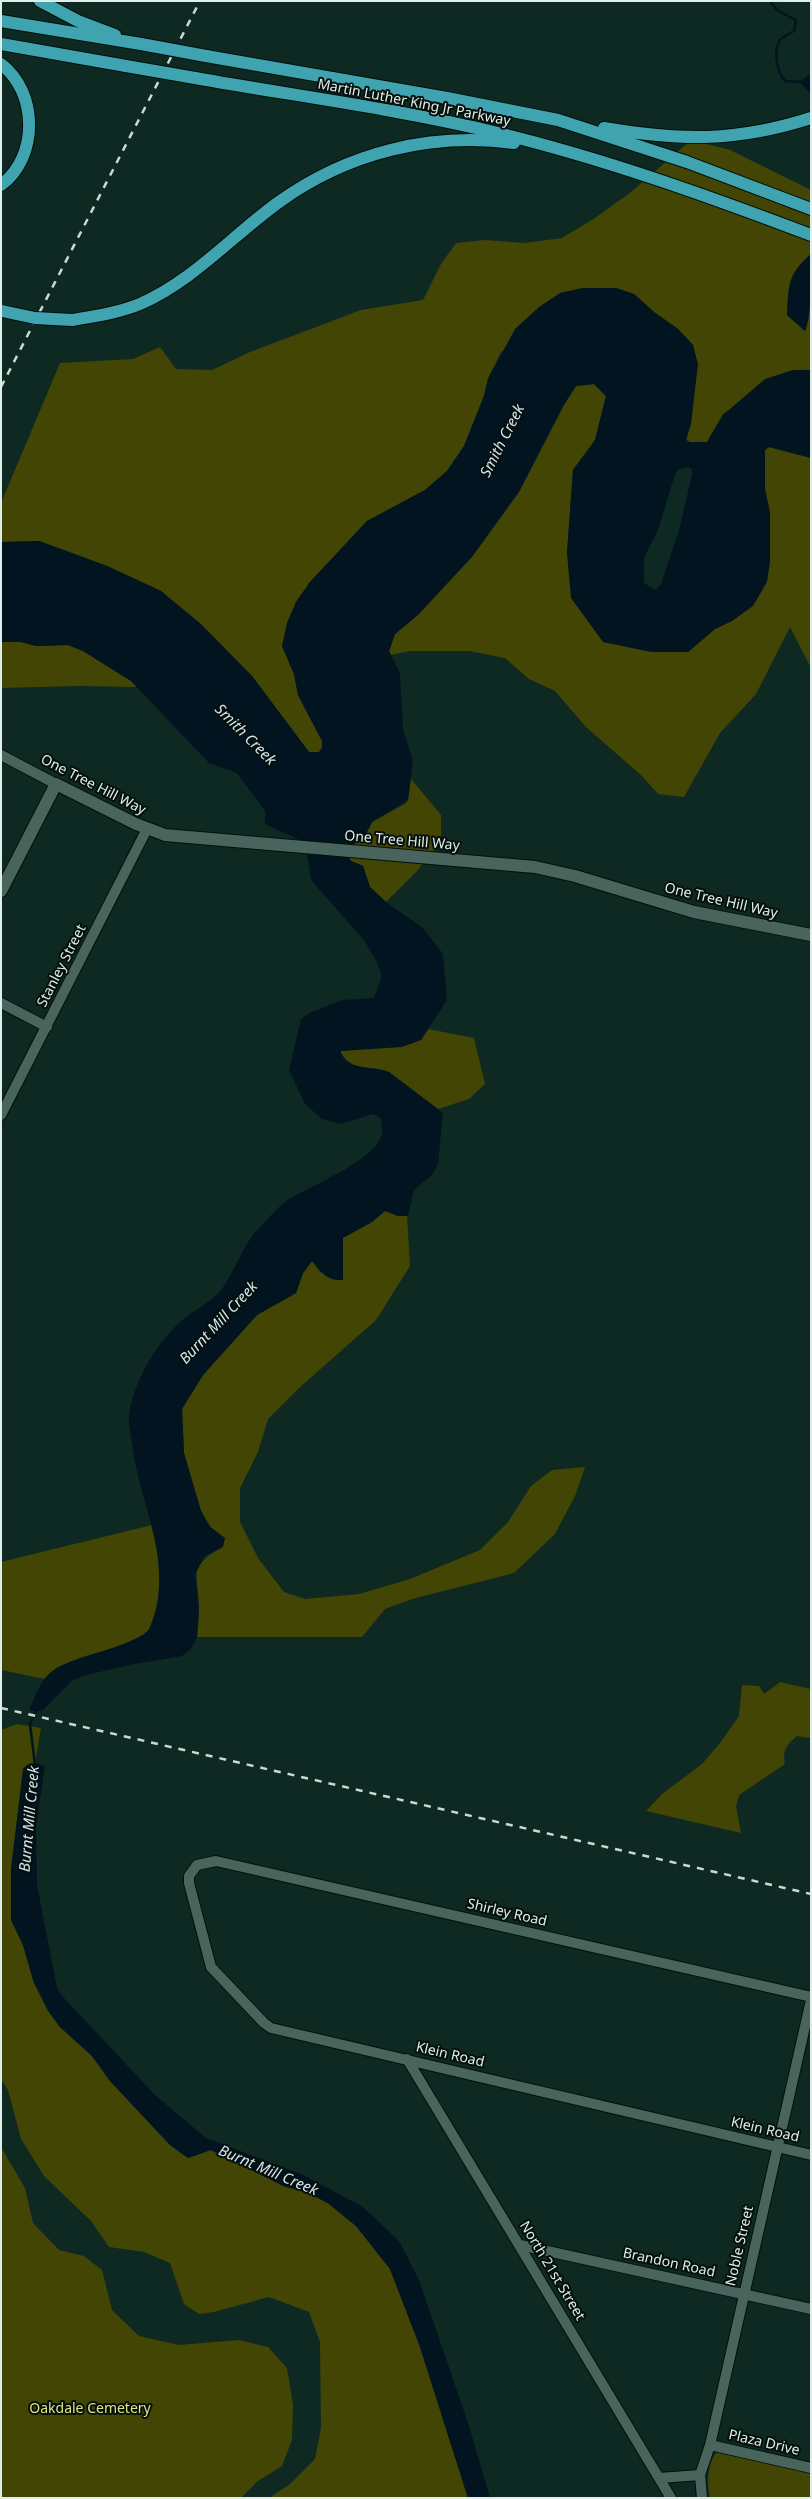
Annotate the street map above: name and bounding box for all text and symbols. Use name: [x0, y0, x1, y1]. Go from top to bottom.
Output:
street label: Martin Luther King Jr Parkway: [316, 76, 512, 130]
water label: Smith Creek: [477, 402, 529, 480]
water label: Smith Creek: [211, 701, 279, 769]
street label: One Tree Hill Way: [38, 751, 148, 819]
street label: One Tree Hill Way: [344, 828, 460, 854]
street label: One Tree Hill Way: [663, 880, 779, 922]
street label: Stanley Street: [34, 922, 90, 1010]
water label: Burnt Mill Creek: [176, 1278, 262, 1368]
water label: Burnt Mill Creek: [16, 1765, 44, 1873]
street label: Shirley Road: [465, 1896, 549, 1930]
street label: Klein Road: [414, 2039, 486, 2071]
street label: Klein Road: [729, 2114, 801, 2146]
water label: Burnt Mill Creek: [216, 2142, 320, 2200]
street label: Noble Street: [723, 2204, 757, 2288]
street label: North 21st Street: [516, 2218, 588, 2324]
street label: Brandon Road: [621, 2245, 717, 2281]
park label: Oakdale Cemetery: [29, 2401, 151, 2417]
street label: Plaza Drive: [727, 2427, 801, 2459]

